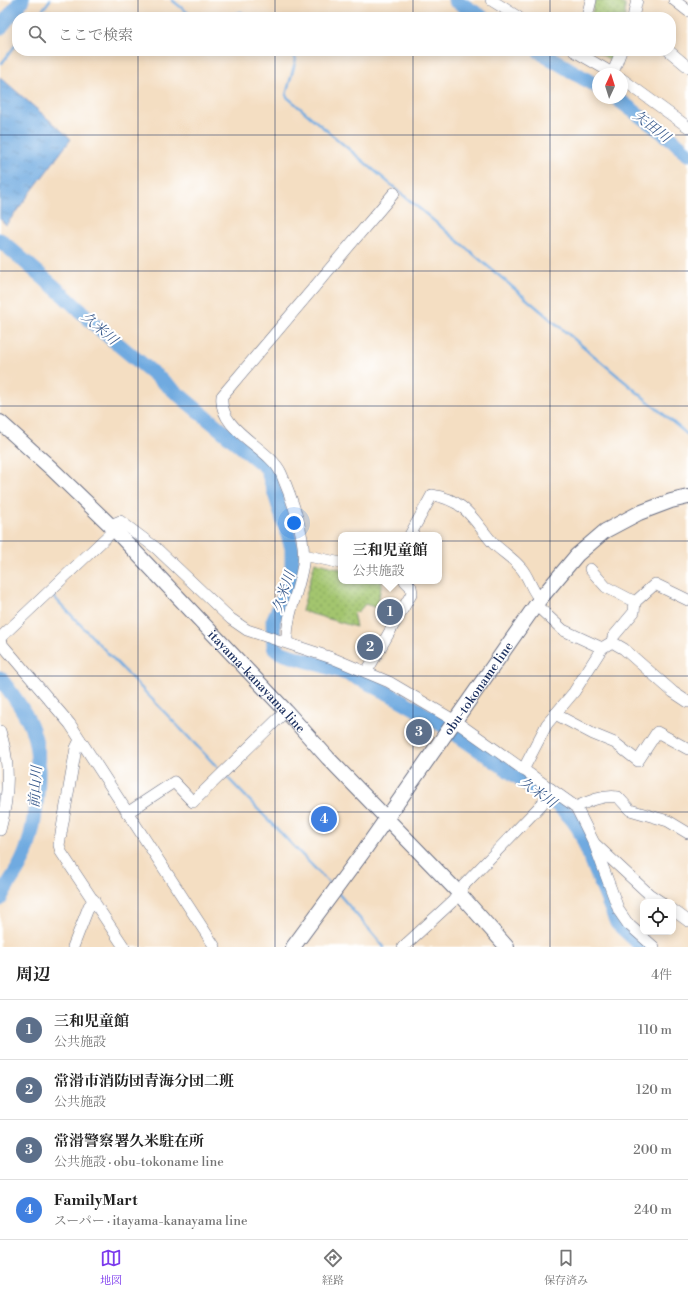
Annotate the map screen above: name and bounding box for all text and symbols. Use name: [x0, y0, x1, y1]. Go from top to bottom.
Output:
search box: [12, 12, 676, 56]
icon: search: [26, 23, 48, 45]
text: ここで検索: [58, 26, 133, 45]
north arrow: [592, 68, 628, 104]
water label: 矢田川: [629, 107, 675, 148]
water label: 久米川: [78, 308, 123, 351]
your location: [284, 513, 304, 533]
popup: [338, 532, 442, 584]
text: 三和児童館: [352, 541, 428, 560]
text: 公共施設: [352, 563, 405, 579]
water label: 久米川: [269, 568, 300, 615]
pin: 1: [377, 597, 403, 627]
street label: itayama-kanayama line: [204, 627, 309, 737]
pin: 2: [357, 632, 383, 662]
street label: obu-tokoname line: [440, 639, 517, 739]
pin: 3: [406, 717, 432, 747]
water label: 前山川: [26, 763, 47, 809]
water label: 久米川: [515, 773, 561, 813]
pin: 4: [311, 804, 337, 834]
map controls: [640, 899, 676, 935]
button: locate: [640, 899, 676, 935]
text: 周辺: [16, 964, 50, 986]
text: 4件: [651, 967, 672, 983]
text: 三和児童館: [54, 1012, 129, 1031]
text: 1: [26, 1022, 32, 1038]
text: 110 m: [638, 1022, 672, 1038]
text: 公共施設: [54, 1034, 106, 1050]
text: 常滑市消防団青海分団二班: [54, 1072, 234, 1091]
text: 2: [25, 1082, 33, 1098]
text: 120 m: [636, 1082, 672, 1098]
text: 公共施設: [54, 1094, 106, 1110]
text: 常滑警察署久米駐在所: [54, 1132, 204, 1151]
text: 3: [25, 1142, 33, 1158]
text: 200 m: [633, 1142, 672, 1158]
text: 公共施設 · obu-tokoname line: [54, 1154, 224, 1170]
text: FamilyMart: [54, 1191, 138, 1210]
text: 4: [25, 1202, 33, 1218]
text: 240 m: [634, 1202, 672, 1218]
text: スーパー · itayama-kanayama line: [54, 1213, 248, 1229]
tab: 地図: [100, 1247, 122, 1288]
tab: 経路: [322, 1247, 344, 1288]
tab: 保存済み: [544, 1247, 588, 1288]

